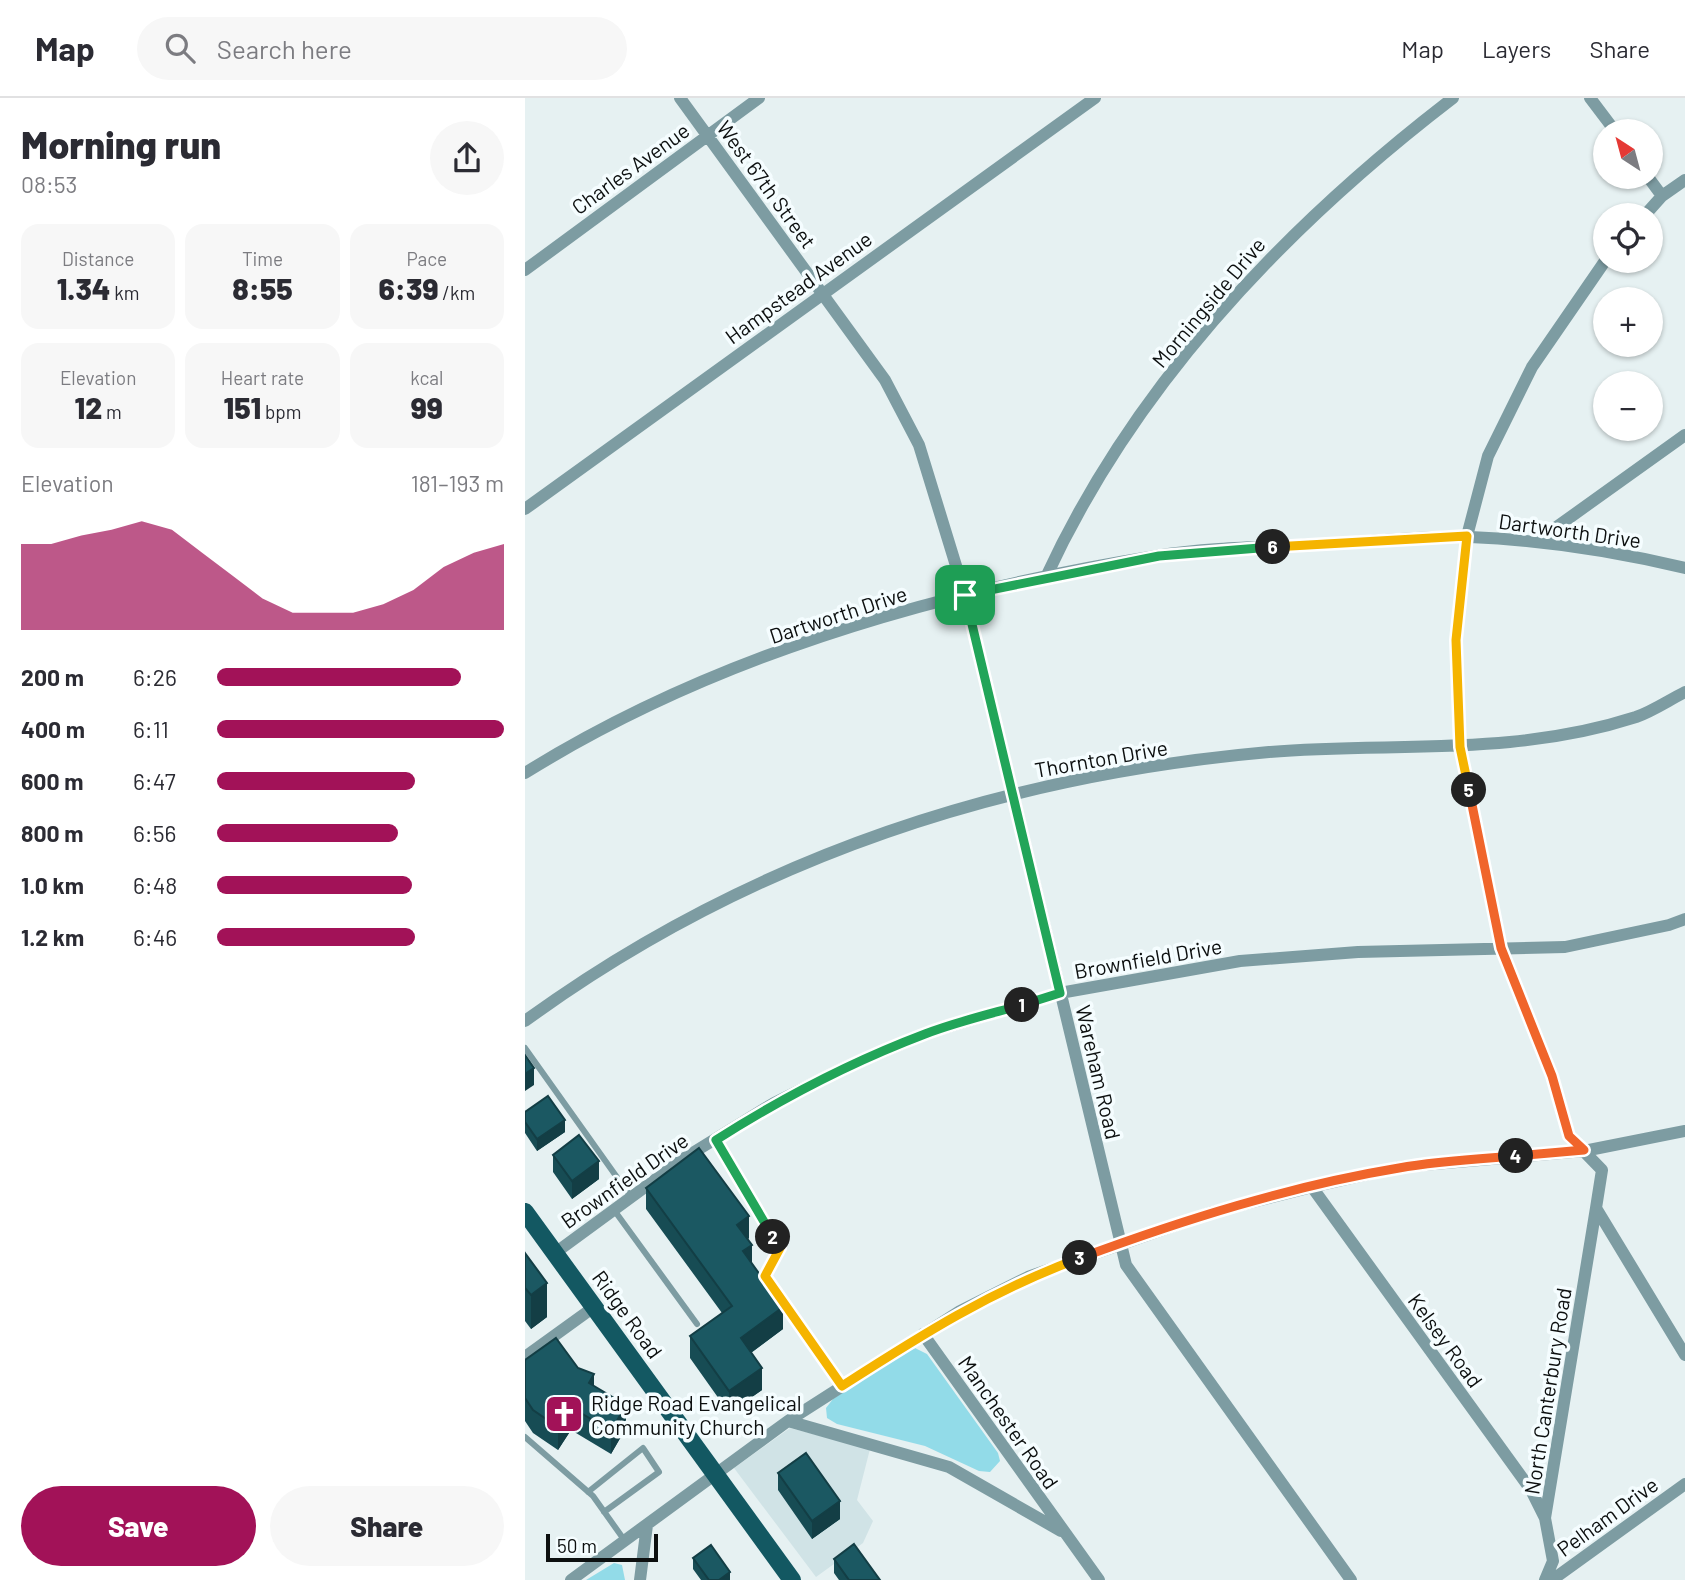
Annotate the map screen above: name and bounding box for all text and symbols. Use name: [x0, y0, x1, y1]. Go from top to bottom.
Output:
search box: [137, 17, 627, 80]
text: Map: [35, 28, 95, 68]
icon: search: [161, 29, 199, 67]
text: Search here: [217, 33, 352, 64]
text: Map: [1401, 34, 1444, 63]
text: Layers: [1482, 34, 1551, 63]
text: Share: [1589, 34, 1650, 63]
street label: West 67th Street: [712, 115, 822, 253]
street label: Charles Avenue: [566, 117, 694, 219]
north arrow: [1593, 119, 1663, 189]
map controls: [1593, 119, 1663, 441]
text: Morning run: [21, 121, 221, 167]
button: share: [430, 121, 504, 195]
text: 08:53: [21, 170, 77, 198]
button: locate: [1593, 203, 1663, 273]
street label: Hampstead Avenue: [720, 225, 876, 349]
street label: Morningside Drive: [1146, 232, 1270, 372]
text: Distance: [62, 247, 134, 270]
text: Time: [242, 247, 283, 270]
text: Pace: [406, 247, 447, 270]
text: 1.34: [57, 270, 111, 306]
text: 8:55: [232, 270, 293, 306]
text: 6:39: [379, 270, 439, 306]
text: km: [111, 281, 140, 304]
text: /km: [439, 281, 475, 304]
button: +: [1593, 287, 1663, 357]
text: Elevation: [60, 366, 136, 389]
text: Heart rate: [221, 366, 304, 389]
text: kcal: [410, 366, 443, 389]
button: −: [1593, 371, 1663, 441]
text: 12: [75, 389, 102, 425]
text: 151: [224, 389, 261, 425]
text: 99: [411, 389, 443, 425]
text: m: [102, 400, 122, 423]
text: bpm: [261, 400, 301, 423]
text: Elevation: [21, 469, 114, 497]
text: 181–193 m: [411, 469, 504, 497]
street label: Dartworth Drive: [1497, 508, 1643, 552]
pin: 6: [1255, 530, 1291, 564]
text: 6: [1267, 535, 1278, 558]
pin: [935, 565, 995, 625]
icon: arrive: [946, 576, 984, 614]
street label: Dartworth Drive: [766, 580, 910, 648]
text: 200 m: [21, 663, 84, 691]
text: 6:26: [133, 663, 177, 691]
text: 400 m: [21, 715, 85, 743]
text: 6:11: [133, 715, 169, 743]
street label: Thornton Drive: [1033, 734, 1169, 782]
text: 600 m: [21, 767, 83, 795]
text: 6:47: [133, 767, 176, 795]
pin: 5: [1451, 772, 1487, 808]
text: 5: [1463, 778, 1474, 801]
text: 800 m: [21, 819, 83, 847]
text: 6:56: [133, 819, 176, 847]
text: 1.0 km: [21, 871, 84, 899]
text: 6:48: [133, 871, 177, 899]
text: 1.2 km: [21, 923, 84, 951]
text: 6:46: [133, 923, 177, 951]
street label: Brownfield Drive: [1072, 933, 1224, 983]
pin: 1: [1005, 988, 1039, 1023]
text: 1: [1018, 993, 1025, 1016]
street label: Wareham Road: [1071, 1002, 1127, 1142]
street label: Brownfield Drive: [556, 1127, 692, 1233]
pin: 4: [1499, 1138, 1534, 1174]
text: 4: [1510, 1144, 1521, 1167]
pin: 2: [755, 1220, 791, 1254]
text: 2: [767, 1225, 778, 1248]
pin: 3: [1063, 1240, 1097, 1276]
text: 3: [1074, 1246, 1085, 1269]
street label: Ridge Road: [588, 1265, 668, 1363]
street label: North Canterbury Road: [1518, 1286, 1576, 1496]
street label: Kelsey Road: [1404, 1288, 1488, 1392]
street label: Manchester Road: [954, 1351, 1064, 1493]
place label: Ridge Road Evangelical Community Church: [591, 1390, 802, 1439]
church icon: Ridge Road Evangelical Community Church: [543, 1393, 585, 1435]
street label: Pelham Drive: [1552, 1471, 1662, 1561]
button: Save: [21, 1486, 256, 1566]
button: Share: [270, 1486, 504, 1566]
scale bar: [546, 1531, 658, 1563]
text: 50 m: [557, 1534, 597, 1557]

